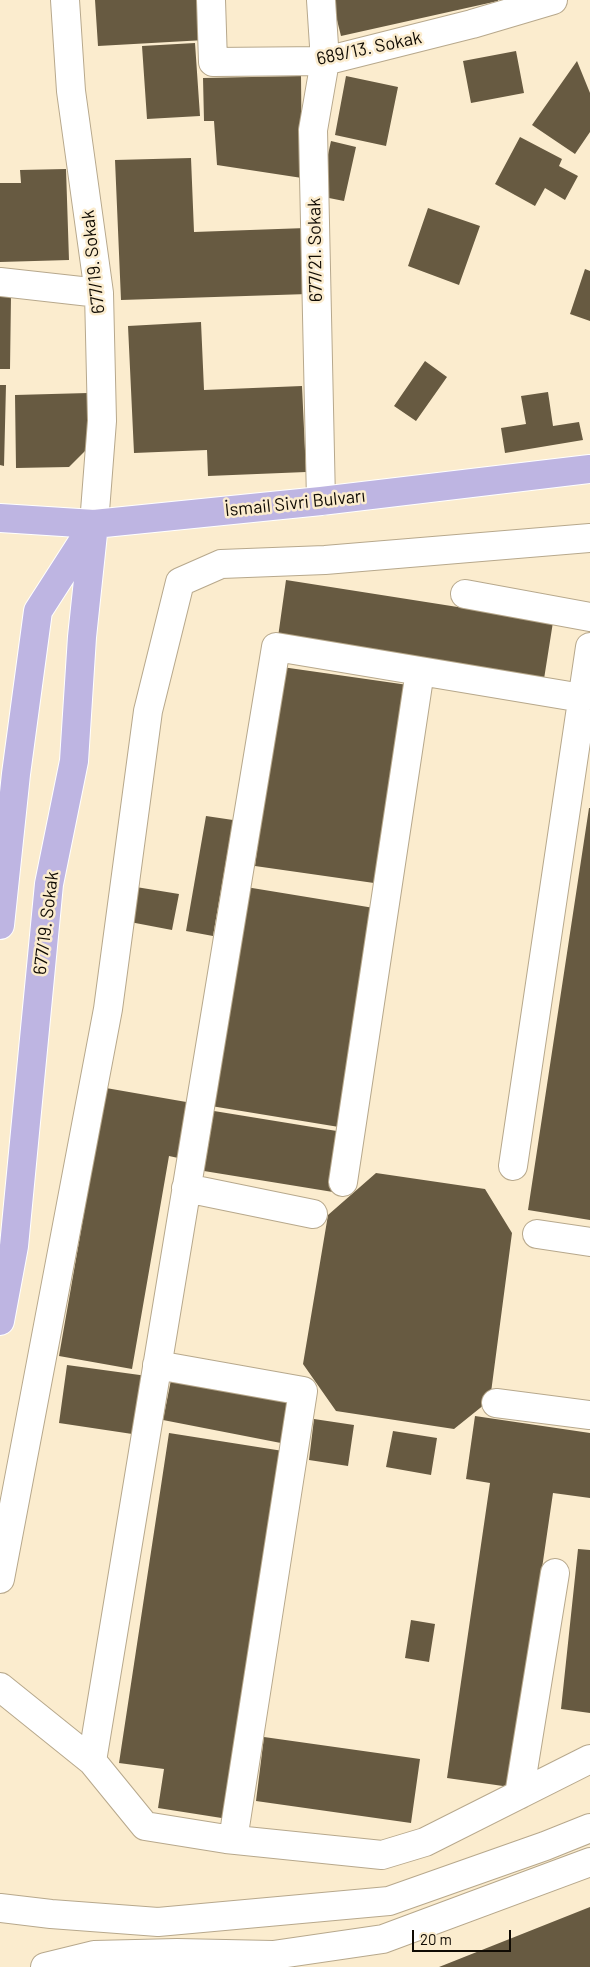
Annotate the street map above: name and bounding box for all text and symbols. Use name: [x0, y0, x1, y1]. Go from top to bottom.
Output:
street label: 689/13. Sokak: [315, 26, 423, 70]
street label: 677/21. Sokak: [303, 198, 327, 302]
street label: 677/19. Sokak: [77, 209, 109, 315]
street label: İsmail Sivri Bulvarı: [224, 485, 366, 521]
street label: 677/19. Sokak: [29, 870, 63, 976]
scale bar: [415, 1920, 514, 1952]
text: 20 m: [420, 1930, 452, 1948]

